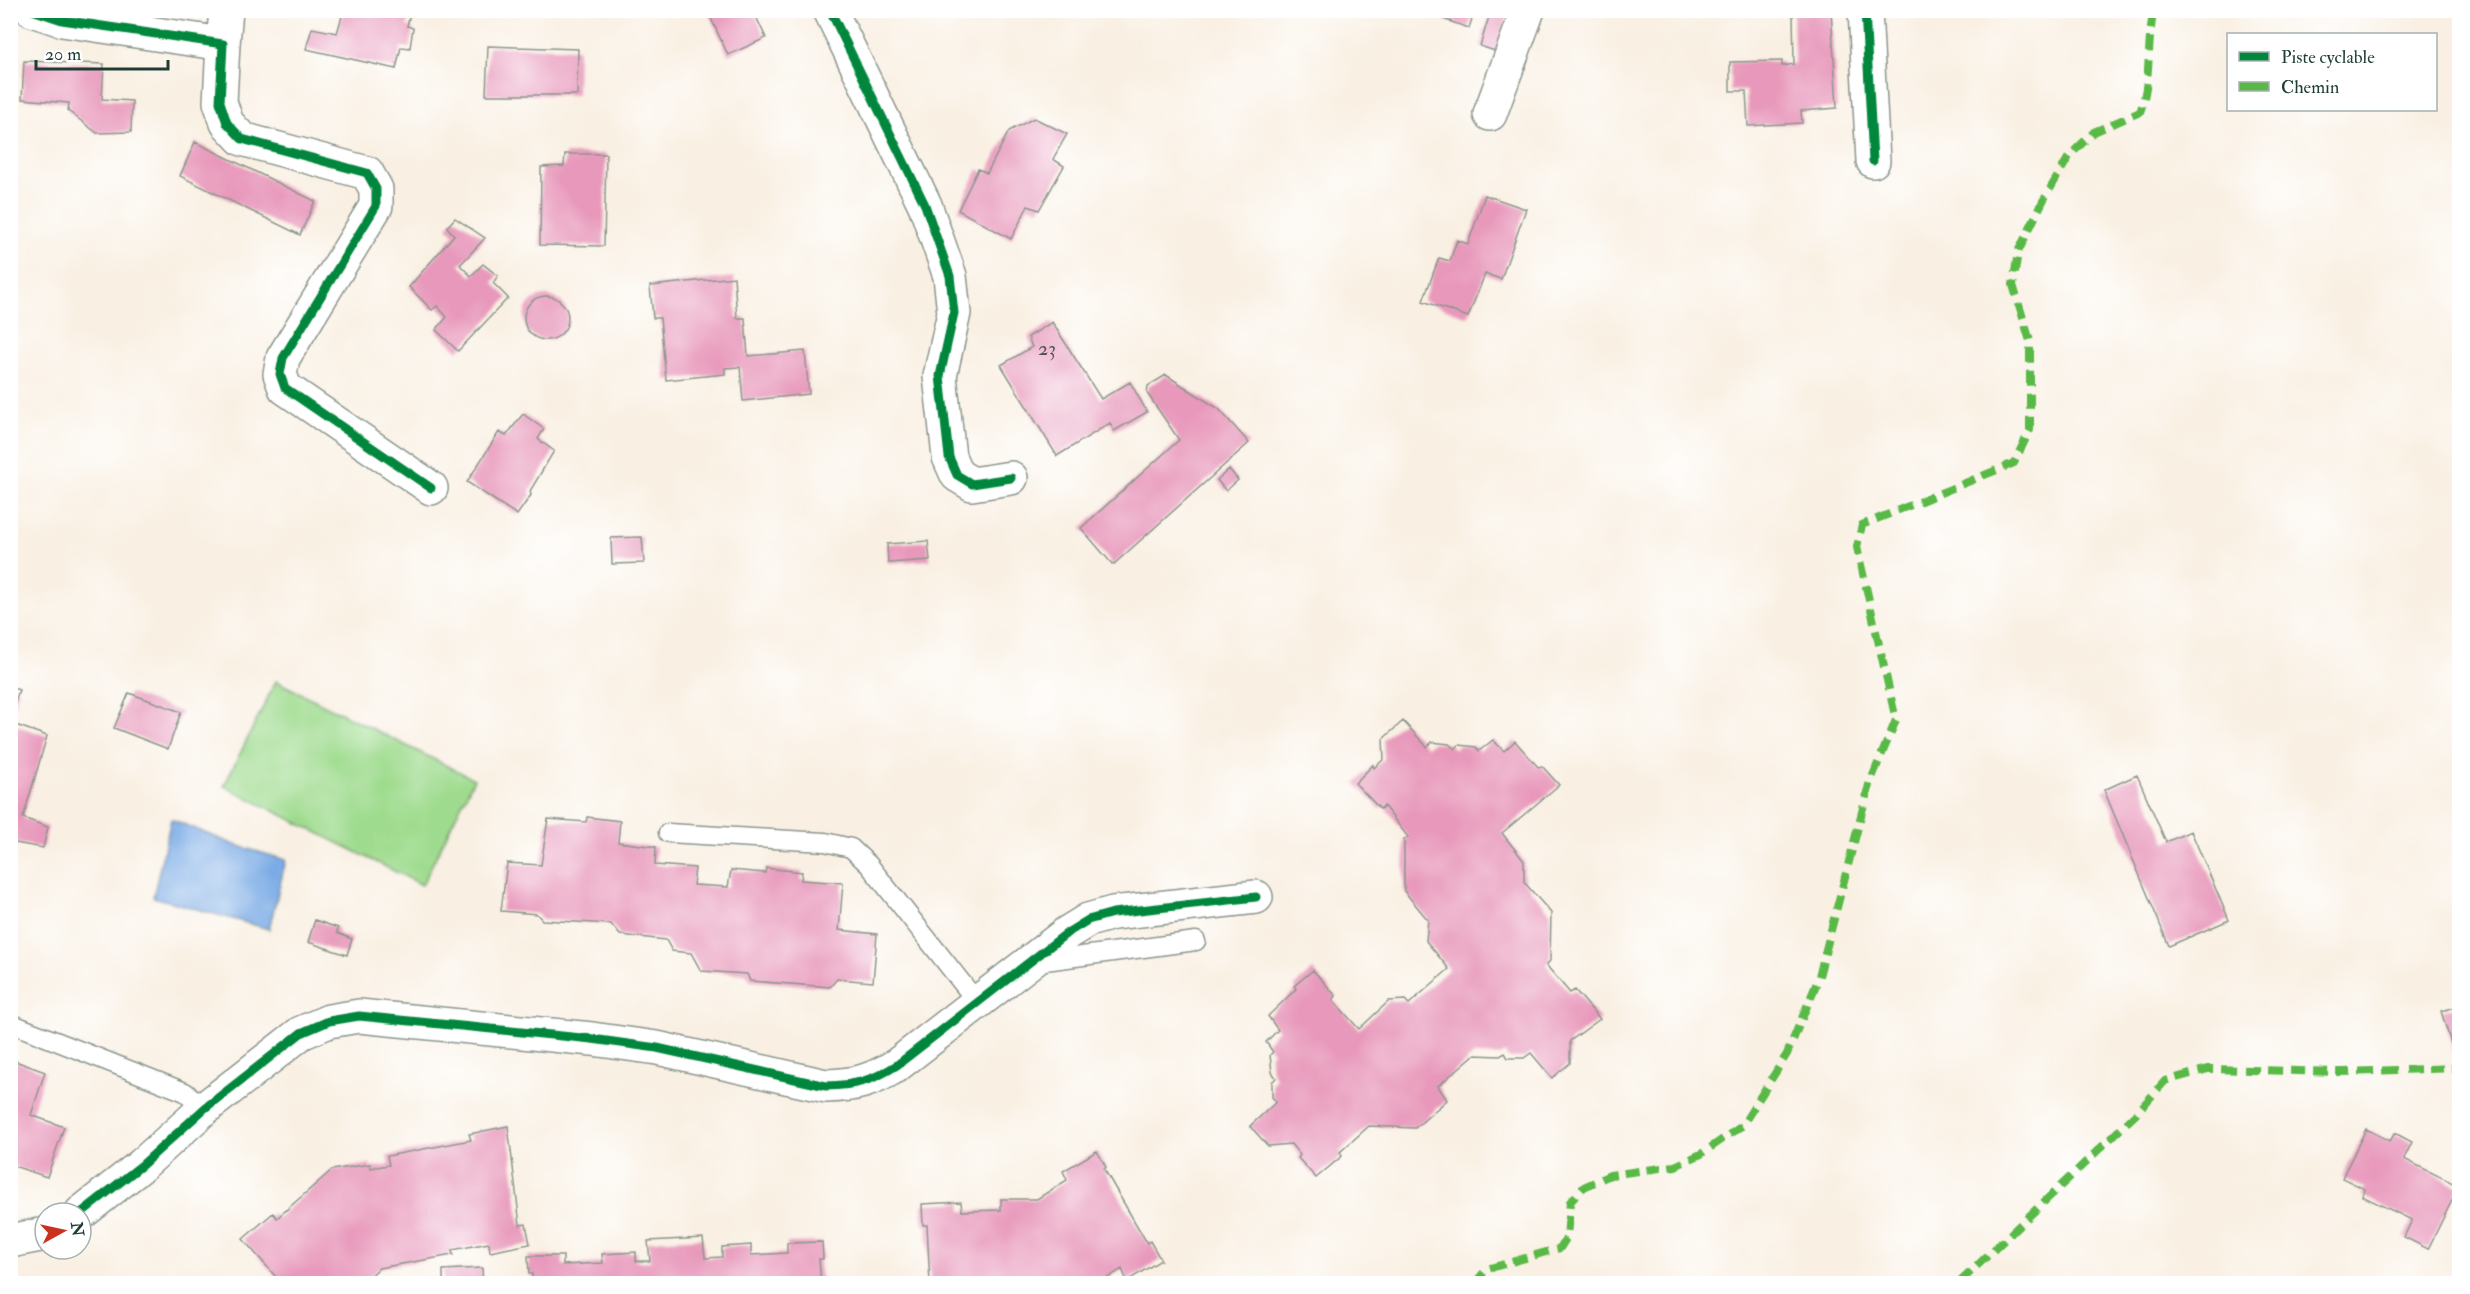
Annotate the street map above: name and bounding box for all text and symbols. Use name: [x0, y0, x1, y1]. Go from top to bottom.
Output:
scale bar: [36, 33, 168, 71]
legend: [2227, 33, 2437, 111]
text: 20 m: [45, 43, 81, 66]
text: Piste cyclable: [2281, 46, 2375, 69]
text: Chemin: [2281, 76, 2339, 99]
house number: 23: [1038, 336, 1056, 361]
north arrow: [33, 1201, 93, 1261]
text: N: [66, 1220, 88, 1238]

